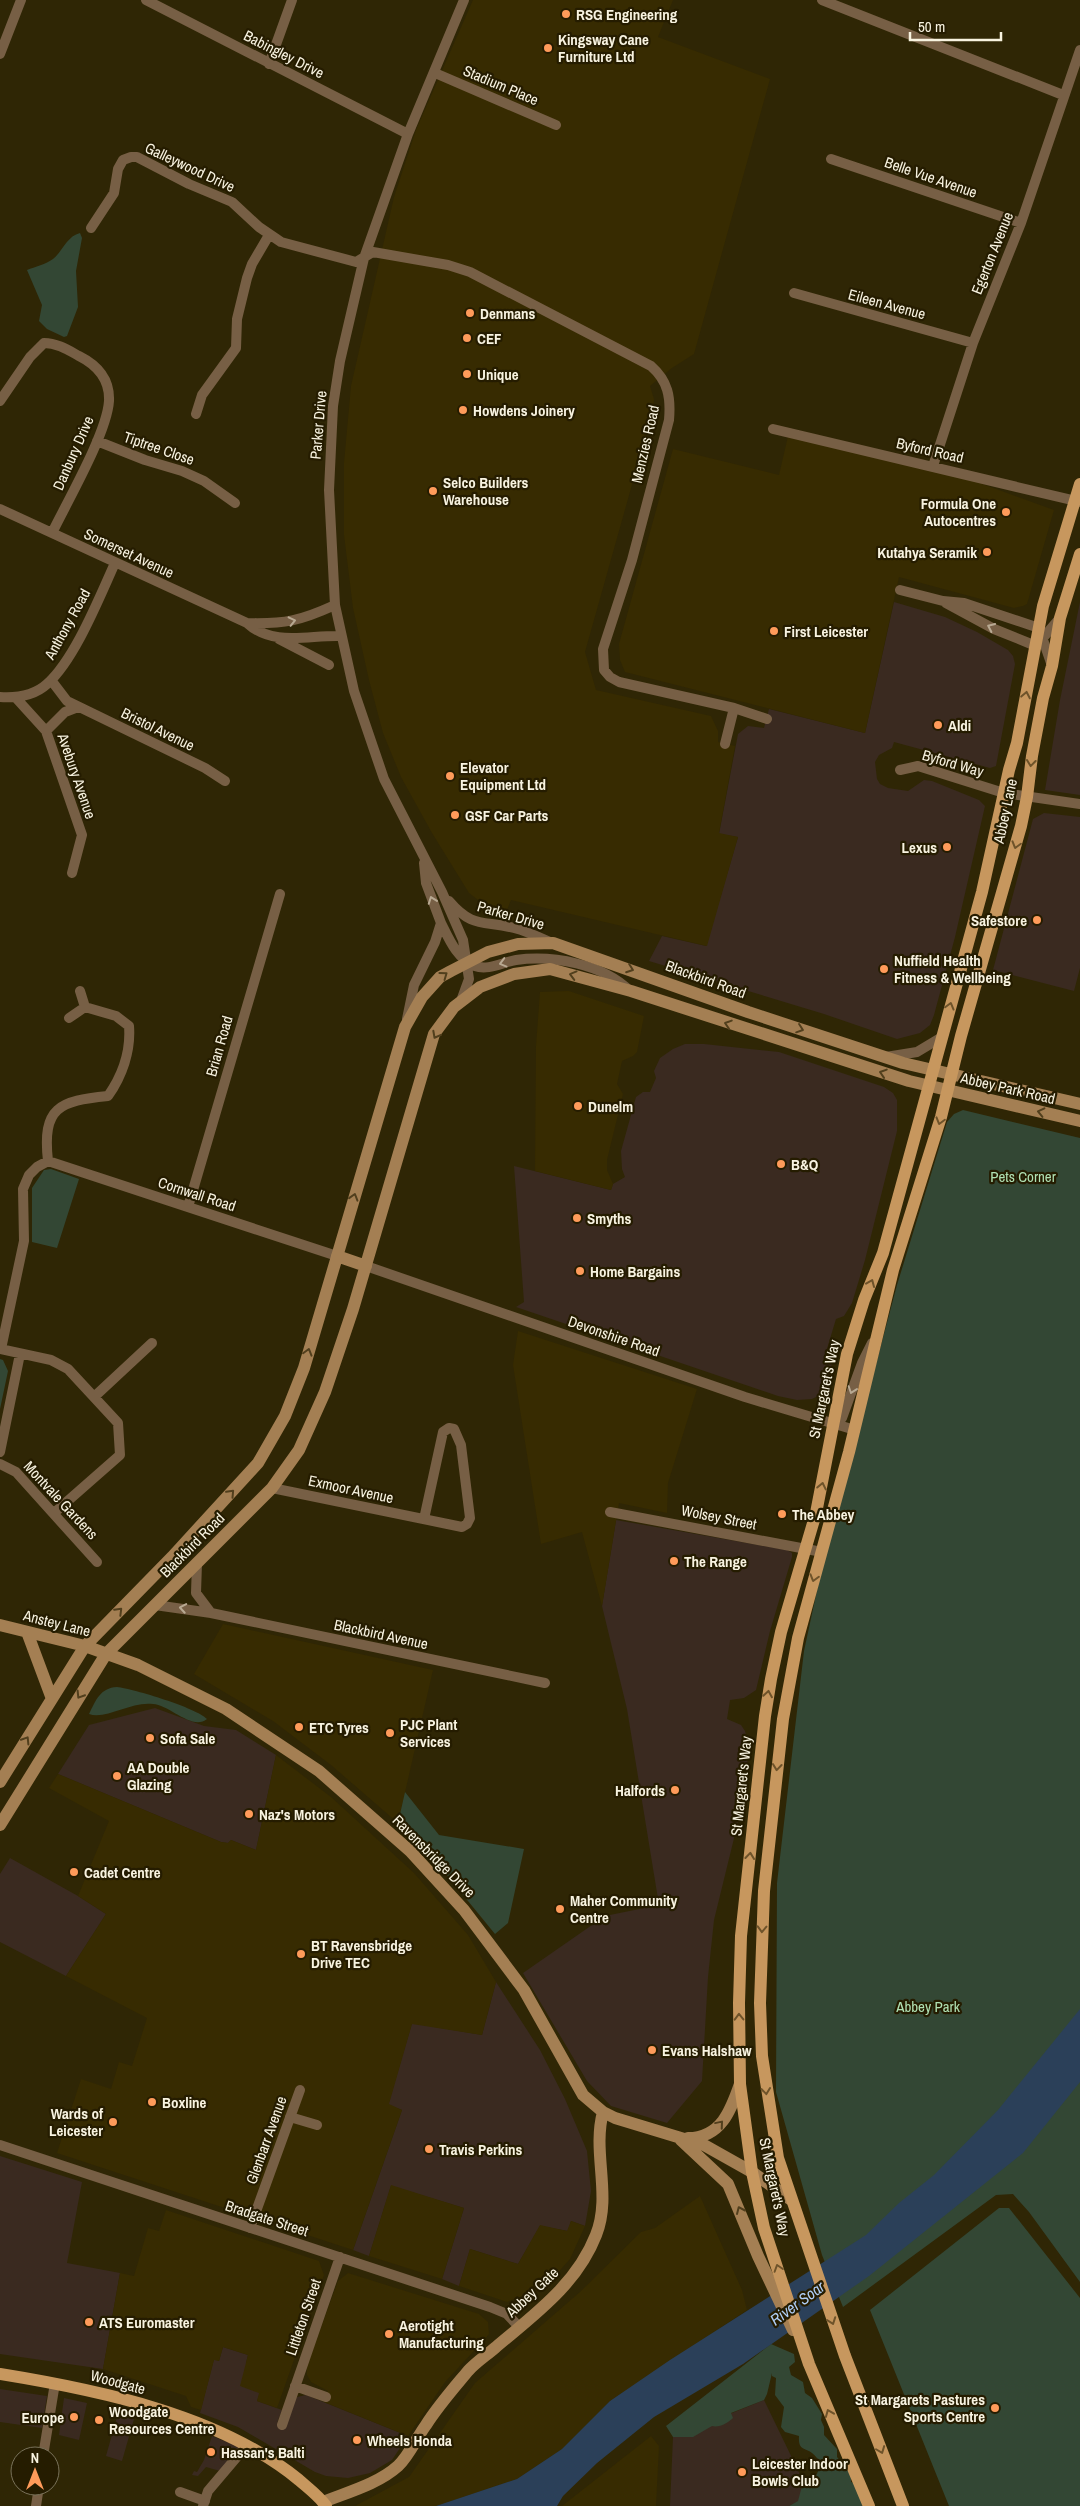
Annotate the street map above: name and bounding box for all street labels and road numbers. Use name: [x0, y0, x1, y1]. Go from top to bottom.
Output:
street label: Babingley Drive: [240, 25, 328, 83]
street label: Stadium Place: [460, 60, 542, 110]
street label: Galleywood Drive: [142, 137, 239, 197]
street label: Belle Vue Avenue: [882, 151, 980, 203]
street label: Egerton Avenue: [966, 208, 1018, 297]
street label: Eileen Avenue: [846, 284, 928, 324]
street label: Parker Drive: [305, 390, 331, 460]
street label: Menzies Road: [626, 403, 664, 485]
street label: Danbury Drive: [47, 412, 99, 493]
street label: Tiptree Close: [121, 426, 197, 470]
street label: Byford Road: [894, 432, 966, 468]
street label: Somerset Avenue: [81, 523, 177, 583]
street label: Anthony Road: [38, 585, 95, 664]
street label: Bristol Avenue: [118, 702, 198, 756]
street label: Avebury Avenue: [52, 729, 101, 822]
street label: Byford Way: [920, 744, 987, 782]
street label: Abbey Lane: [988, 777, 1022, 846]
street label: Parker Drive: [475, 895, 547, 935]
street label: Blackbird Road: [663, 955, 749, 1003]
street label: Brian Road: [200, 1013, 238, 1079]
street label: Abbey Park Road: [958, 1067, 1057, 1109]
street label: Cornwall Road: [155, 1172, 239, 1216]
street label: Devonshire Road: [565, 1310, 663, 1362]
street label: St Margaret's Way: [803, 1337, 845, 1440]
street label: Montvale Gardens: [19, 1456, 103, 1544]
street label: Exmoor Avenue: [306, 1470, 396, 1508]
street label: Wolsey Street: [680, 1499, 759, 1535]
street label: Blackbird Road: [155, 1508, 229, 1582]
street label: Anstey Lane: [20, 1604, 93, 1641]
street label: Blackbird Avenue: [332, 1614, 430, 1654]
street label: St Margaret's Way: [725, 1734, 757, 1837]
street label: Ravensbridge Drive: [388, 1810, 480, 1902]
street label: Glenbarr Avenue: [240, 2093, 292, 2187]
street label: St Margaret's Way: [754, 2136, 796, 2239]
street label: Bradgate Street: [223, 2195, 312, 2241]
street label: Abbey Gate: [500, 2262, 563, 2323]
street label: Littleton Street: [280, 2275, 326, 2358]
street label: Woodgate: [88, 2365, 148, 2399]

